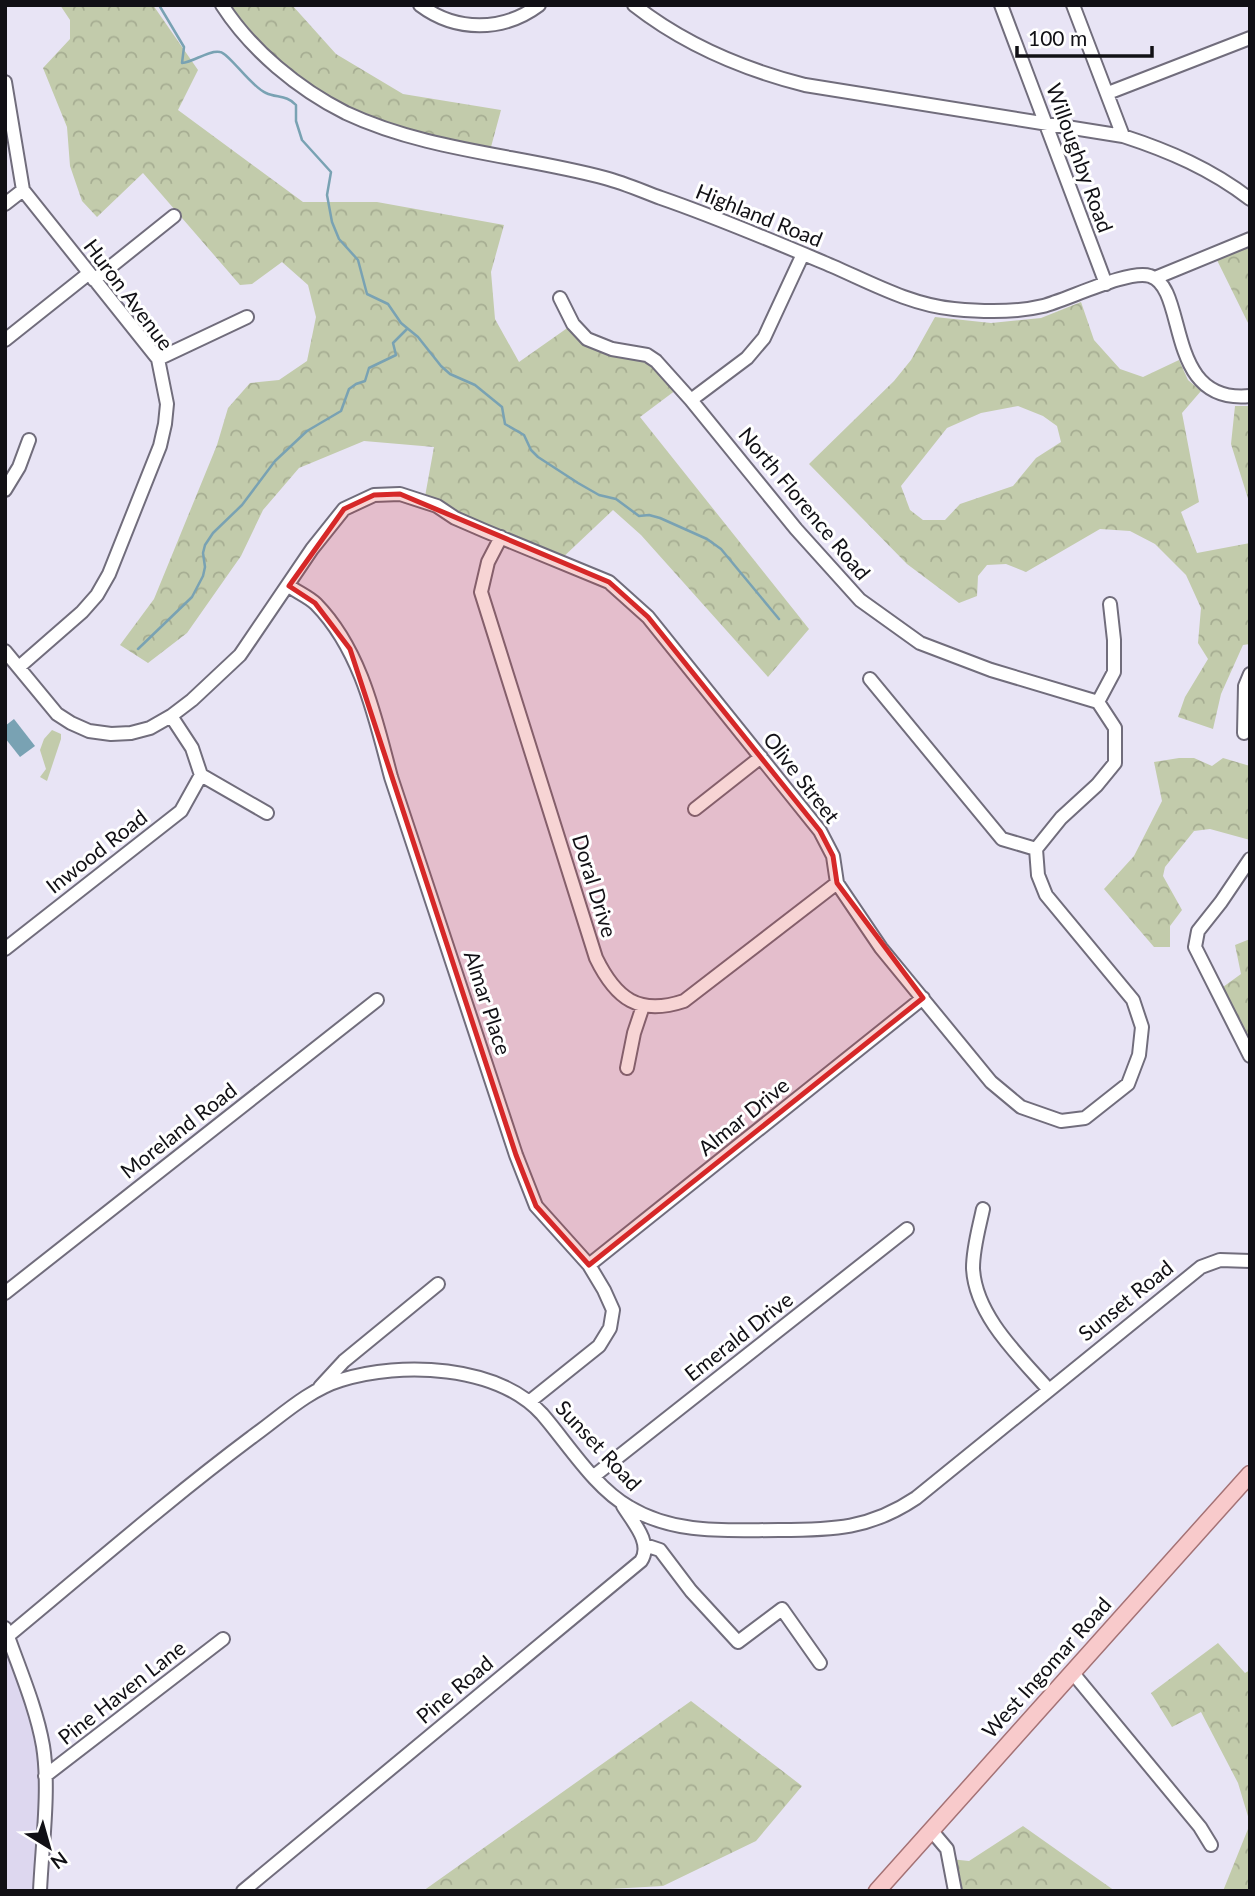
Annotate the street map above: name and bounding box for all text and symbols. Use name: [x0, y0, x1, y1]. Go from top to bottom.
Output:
scale bar: [1017, 14, 1152, 58]
text: 100 m: [1028, 25, 1087, 50]
street label: Willoughby Road: [1042, 80, 1119, 235]
street label: Highland Road: [693, 178, 827, 251]
street label: Huron Avenue: [79, 234, 179, 355]
street label: North Florence Road: [734, 422, 876, 584]
street label: Olive Street: [759, 726, 846, 828]
street label: Inwood Road: [41, 804, 152, 898]
street label: Doral Drive: [568, 831, 623, 940]
street label: Almar Place: [460, 947, 517, 1058]
street label: Almar Drive: [693, 1072, 793, 1160]
street label: Moreland Road: [115, 1077, 241, 1183]
street label: Sunset Road: [1073, 1254, 1177, 1345]
street label: Emerald Drive: [679, 1286, 797, 1386]
street label: Sunset Road: [551, 1395, 647, 1495]
street label: West Ingomar Road: [976, 1592, 1116, 1742]
street label: Pine Haven Lane: [53, 1634, 190, 1749]
street label: Pine Road: [411, 1650, 497, 1728]
north arrow: [14, 1812, 84, 1882]
text: N: [47, 1847, 72, 1875]

